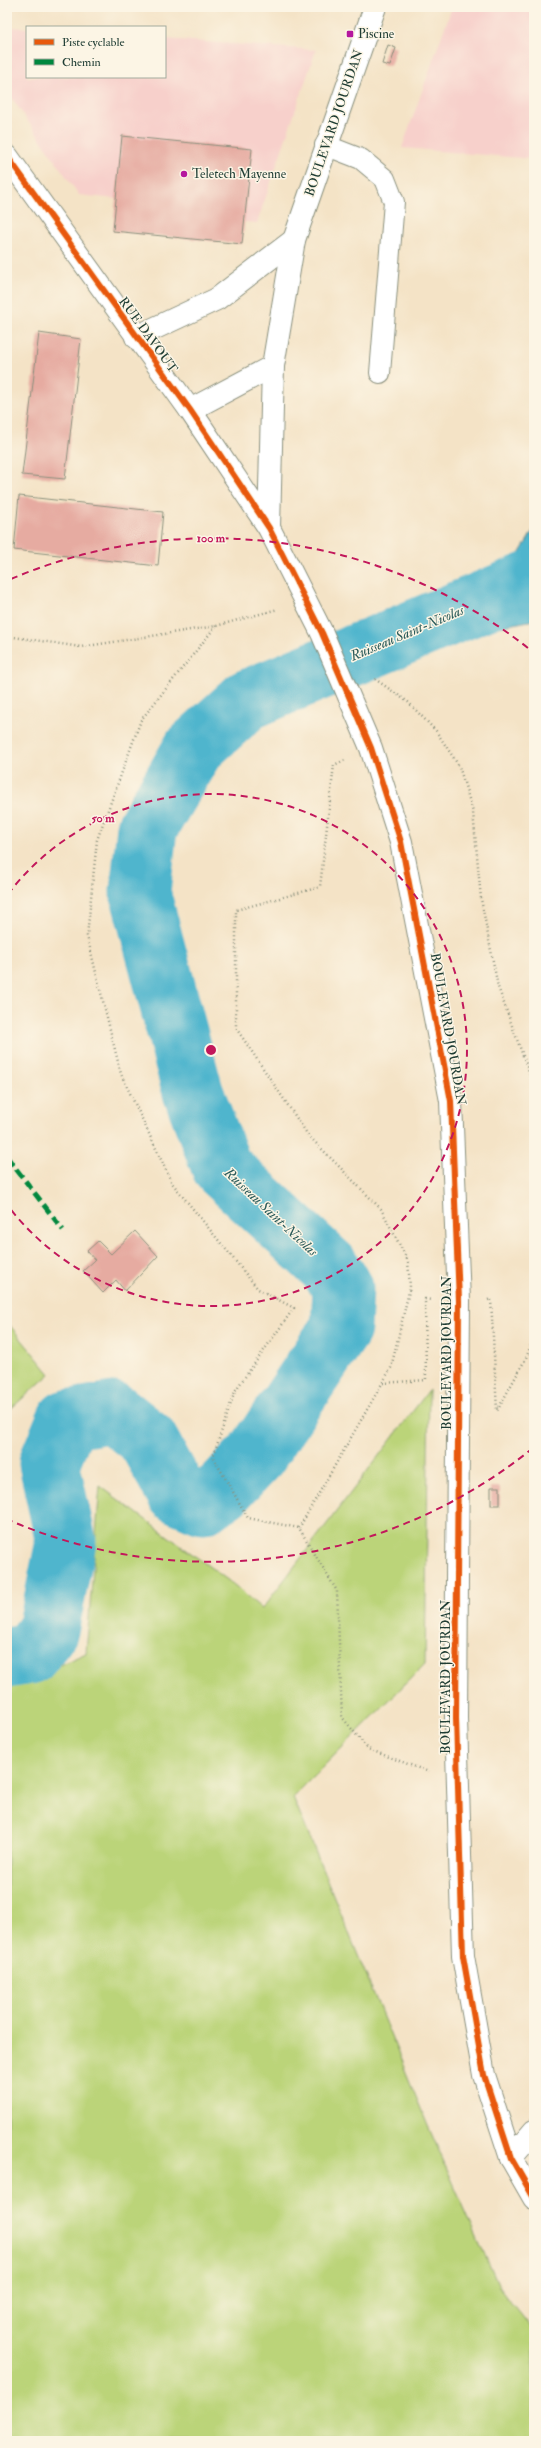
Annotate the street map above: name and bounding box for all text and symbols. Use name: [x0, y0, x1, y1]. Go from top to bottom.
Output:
legend: [26, 26, 166, 78]
place label: Piscine: [358, 26, 395, 42]
marker: Piscine: [345, 29, 355, 39]
text: Piste cyclable: [62, 35, 124, 50]
street label: BOULEVARD JOURDAN: [301, 47, 367, 198]
text: Chemin: [62, 55, 101, 70]
place label: Teletech Mayenne: [192, 166, 287, 183]
marker: Teletech Mayenne: [179, 169, 189, 179]
street label: RUE DAVOUT: [115, 294, 181, 376]
text: 100 m: [197, 531, 226, 546]
water label: Ruisseau Saint-Nicolas: [347, 601, 467, 665]
text: 50 m: [91, 811, 115, 826]
street label: BOULEVARD JOURDAN: [427, 952, 469, 1107]
centre of rings: [204, 1043, 218, 1057]
water label: Ruisseau Saint-Nicolas: [220, 1164, 322, 1260]
street label: BOULEVARD JOURDAN: [439, 1276, 455, 1430]
street label: BOULEVARD JOURDAN: [438, 1600, 454, 1754]

